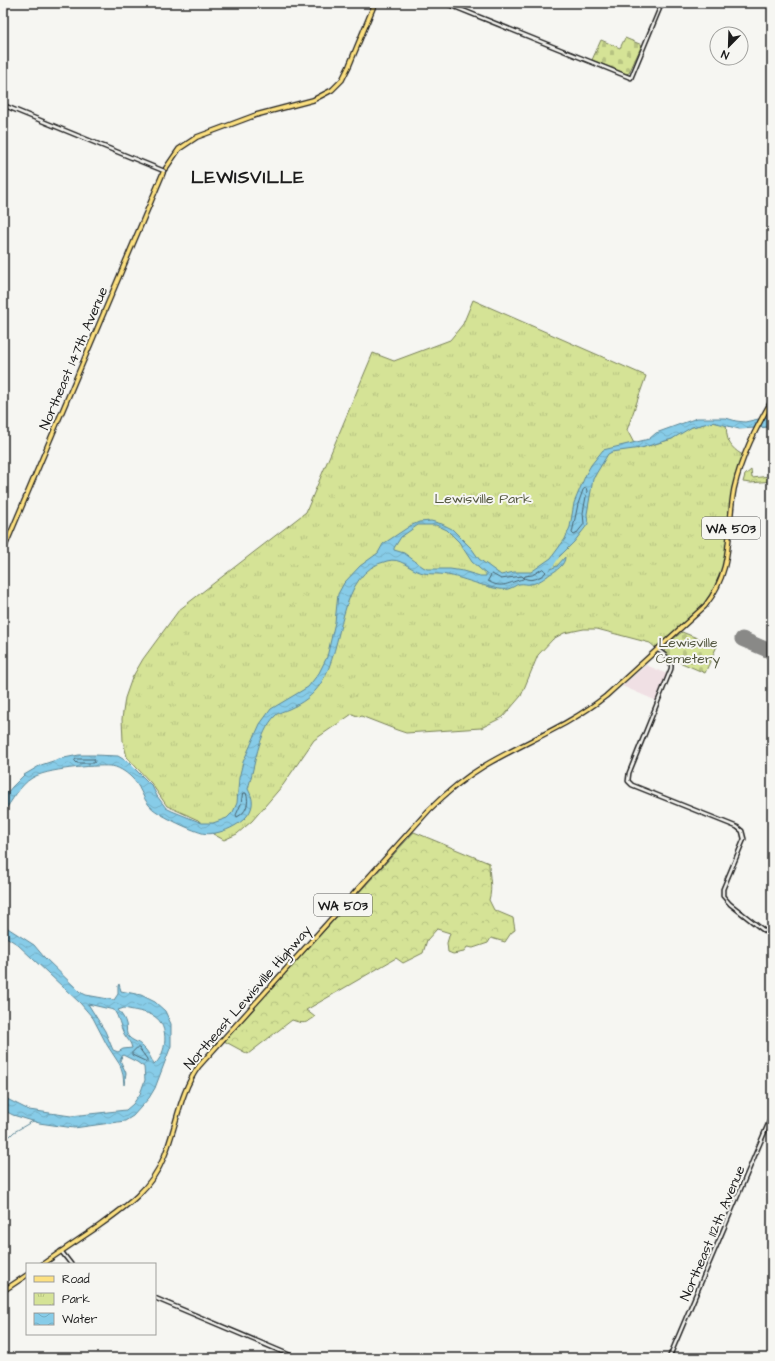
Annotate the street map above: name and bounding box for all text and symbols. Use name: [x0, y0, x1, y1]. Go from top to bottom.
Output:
north arrow: [709, 26, 749, 66]
text: N: [719, 46, 731, 63]
district label: LEWISVILLE: [191, 165, 305, 190]
street label: Northeast 147th Avenue: [35, 283, 113, 433]
park label: Lewisville Park: [434, 489, 532, 509]
road number: WA 503: [702, 517, 760, 539]
park label: Lewisville Cemetery: [656, 633, 721, 669]
road number: WA 503: [314, 894, 372, 916]
street label: Northeast Lewisville Highway: [179, 921, 316, 1074]
street label: Northeast 112th Avenue: [675, 1162, 751, 1304]
legend: [26, 1263, 156, 1335]
text: Road: [62, 1271, 90, 1288]
text: Park: [62, 1291, 90, 1308]
text: Water: [62, 1311, 98, 1328]

